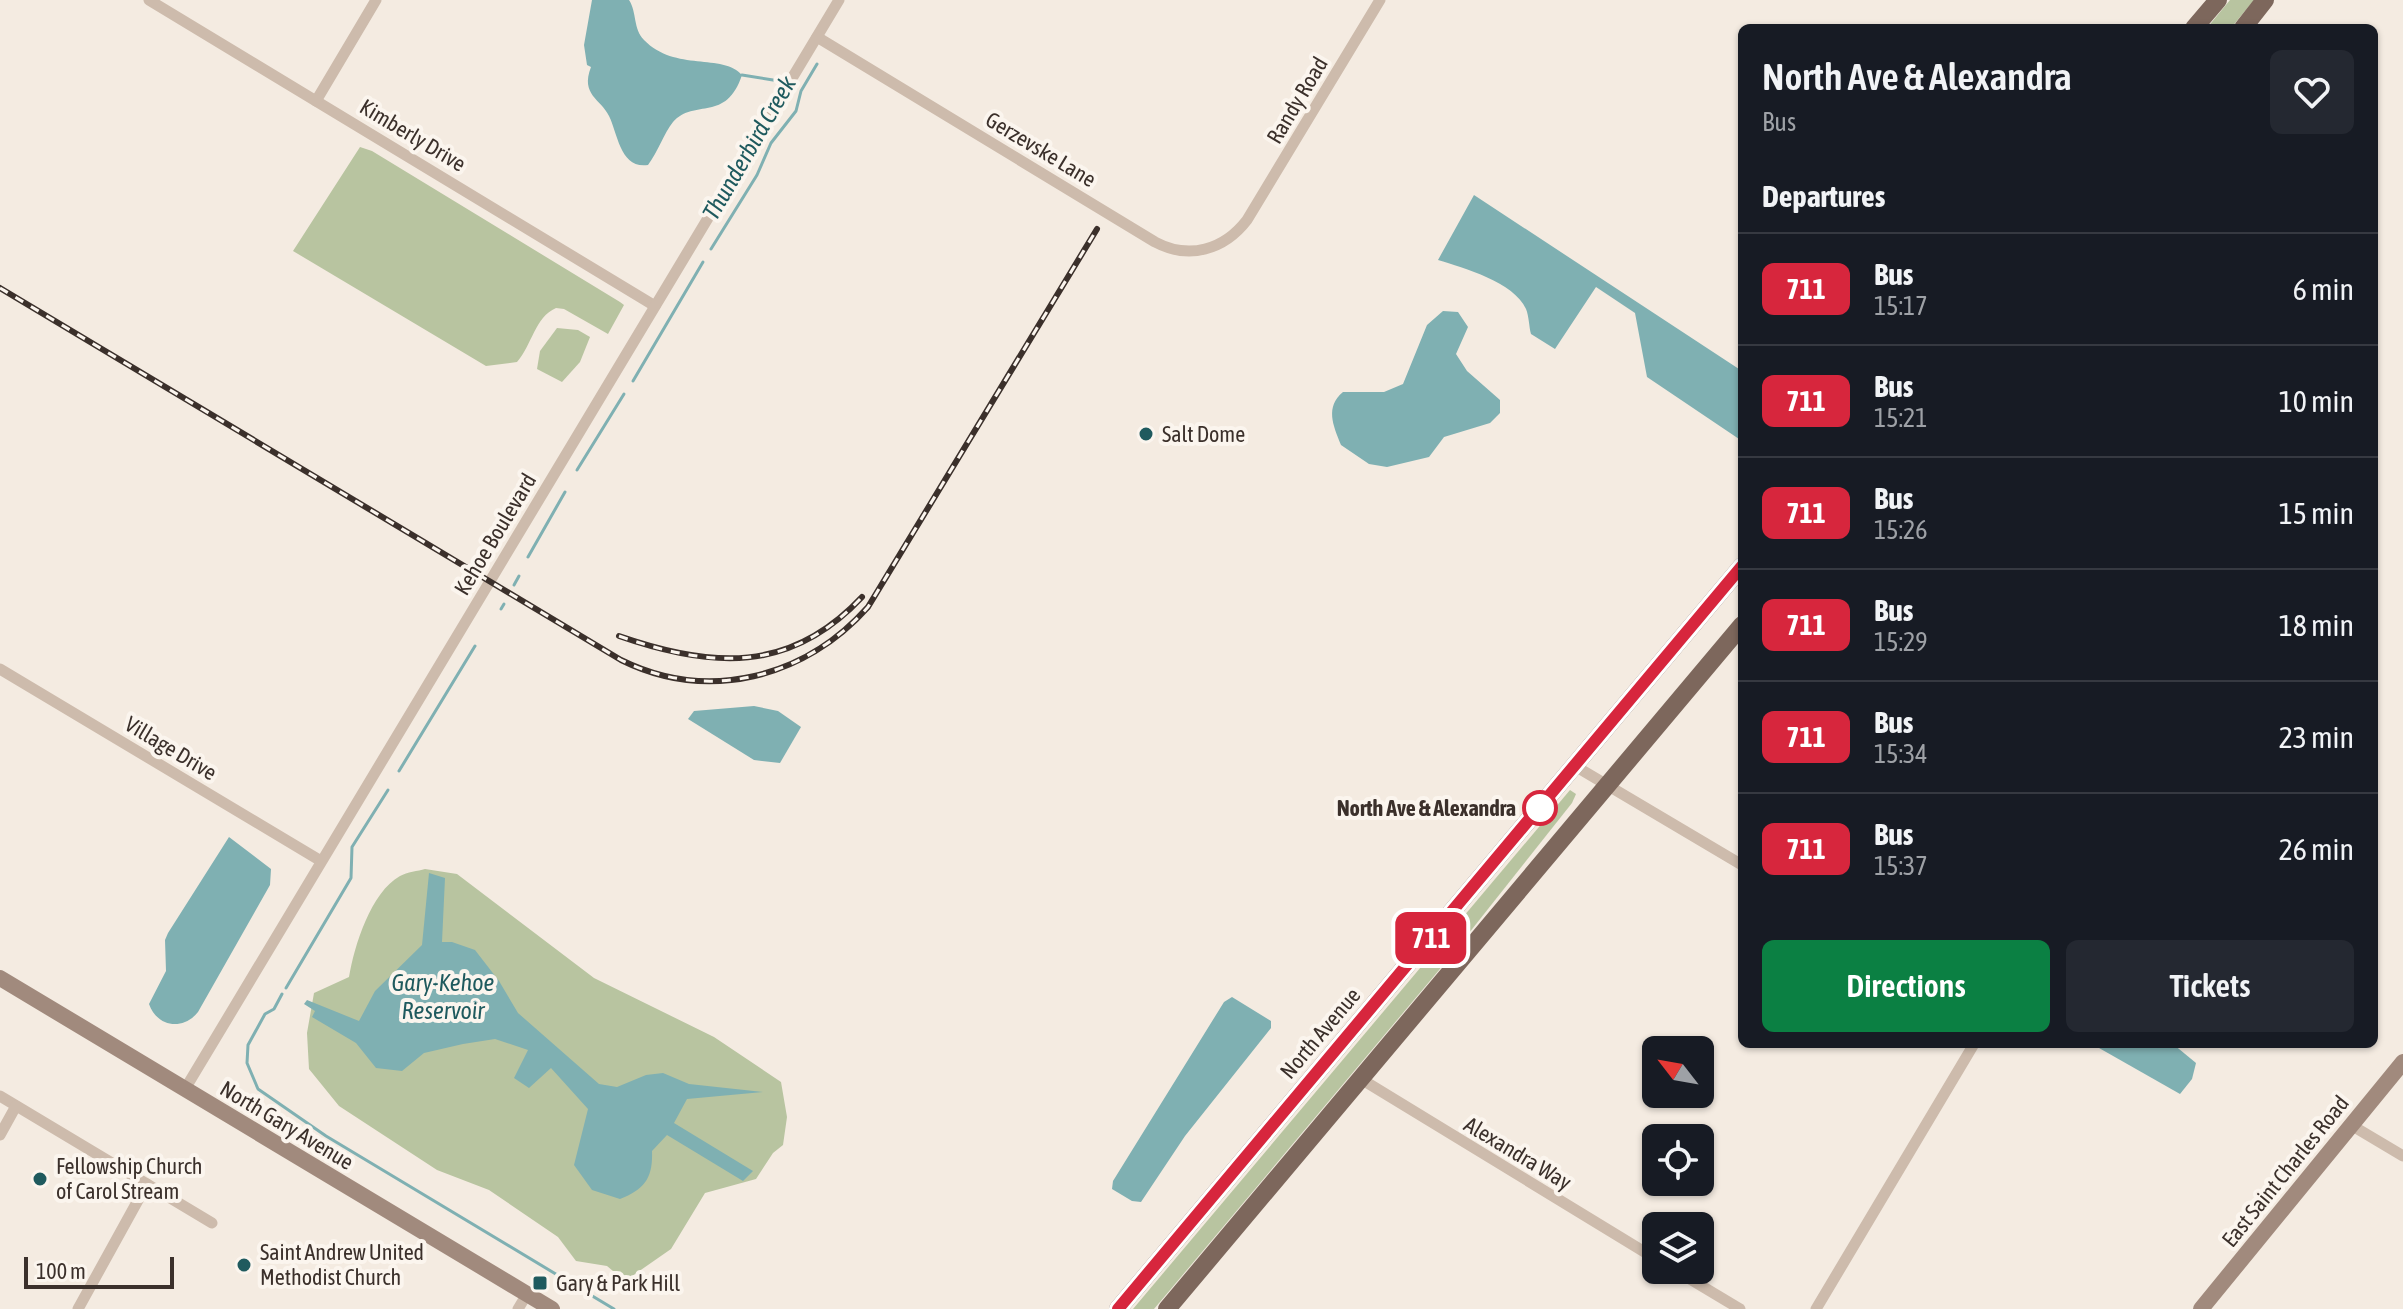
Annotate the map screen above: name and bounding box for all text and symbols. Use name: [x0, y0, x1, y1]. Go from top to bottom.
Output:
button: heart: [2270, 50, 2354, 134]
street label: Randy Road: [1261, 52, 1333, 148]
text: North Ave & Alexandra: [1762, 55, 2072, 98]
water label: Thunderbird Creek: [697, 71, 801, 225]
street label: Kimberly Drive: [355, 93, 471, 177]
street label: Gerzevske Lane: [981, 106, 1101, 192]
text: Bus: [1762, 107, 1796, 137]
text: Departures: [1762, 179, 1885, 213]
text: Bus: [1874, 257, 1913, 291]
text: 6 min: [2293, 272, 2354, 306]
text: 711: [1786, 273, 1826, 305]
text: 15:17: [1874, 291, 1928, 321]
text: Bus: [1874, 369, 1913, 403]
text: 10 min: [2279, 384, 2354, 418]
text: 711: [1786, 385, 1826, 417]
text: 15:21: [1874, 403, 1928, 433]
place label: Salt Dome: [1162, 421, 1245, 447]
marker: Salt Dome: [1137, 425, 1155, 443]
street label: Kehoe Boulevard: [449, 469, 541, 599]
text: Bus: [1874, 481, 1913, 515]
text: 15 min: [2279, 496, 2354, 530]
text: 711: [1786, 497, 1826, 529]
text: 15:26: [1874, 515, 1928, 545]
text: Bus: [1874, 593, 1913, 627]
text: 18 min: [2279, 608, 2354, 642]
text: 711: [1786, 609, 1826, 641]
text: 15:29: [1874, 627, 1928, 657]
text: Bus: [1874, 705, 1913, 739]
street label: Village Drive: [120, 710, 222, 786]
text: 23 min: [2279, 720, 2354, 754]
text: 711: [1786, 721, 1826, 753]
text: 15:34: [1874, 739, 1928, 769]
marker: North Ave & Alexandra: [1523, 791, 1557, 825]
place label: North Ave & Alexandra: [1337, 795, 1516, 821]
text: Bus: [1874, 817, 1913, 851]
text: 26 min: [2279, 832, 2354, 866]
text: 711: [1786, 833, 1826, 865]
text: 15:37: [1874, 851, 1928, 881]
line badge: 711: [1385, 912, 1477, 964]
text: 711: [1411, 922, 1451, 954]
button: Directions: [1762, 940, 2050, 1032]
button: Tickets: [2066, 940, 2354, 1032]
water label: Gary-Kehoe Reservoir: [392, 969, 495, 1024]
street label: North Avenue: [1275, 982, 1365, 1084]
north arrow: [1642, 1036, 1714, 1108]
map controls: [1642, 1036, 1714, 1284]
street label: North Gary Avenue: [216, 1075, 358, 1175]
street label: East Saint Charles Road: [2216, 1090, 2354, 1252]
street label: Alexandra Way: [1460, 1111, 1576, 1195]
button: locate: [1642, 1124, 1714, 1196]
place label: Fellowship Church of Carol Stream: [56, 1153, 203, 1204]
marker: Fellowship Church of Carol Stream: [31, 1170, 49, 1188]
button: layers: [1642, 1212, 1714, 1284]
place label: Saint Andrew United Methodist Church: [260, 1239, 424, 1290]
scale bar: [24, 1253, 174, 1289]
marker: Saint Andrew United Methodist Church: [235, 1256, 253, 1274]
text: 100 m: [36, 1258, 86, 1284]
place label: Gary & Park Hill: [556, 1270, 680, 1296]
marker: Gary & Park Hill: [531, 1274, 549, 1292]

